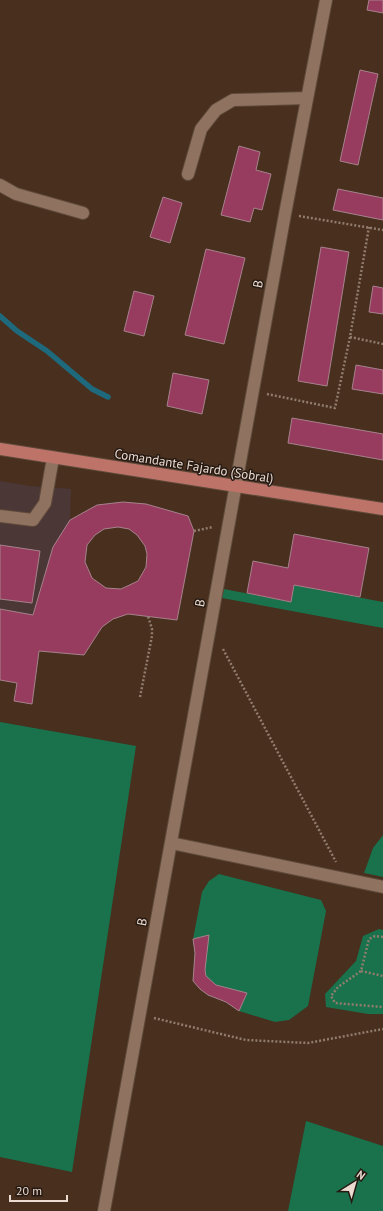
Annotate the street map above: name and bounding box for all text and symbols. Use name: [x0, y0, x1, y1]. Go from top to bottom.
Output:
street label: B: [249, 279, 267, 289]
street label: Comandante Fajardo (Sobral): [113, 445, 275, 487]
street label: B: [191, 598, 209, 608]
street label: B: [133, 917, 151, 927]
north arrow: [335, 1163, 375, 1203]
text: N: [354, 1167, 368, 1183]
scale bar: [10, 1177, 67, 1203]
text: 20 m: [16, 1183, 42, 1198]

